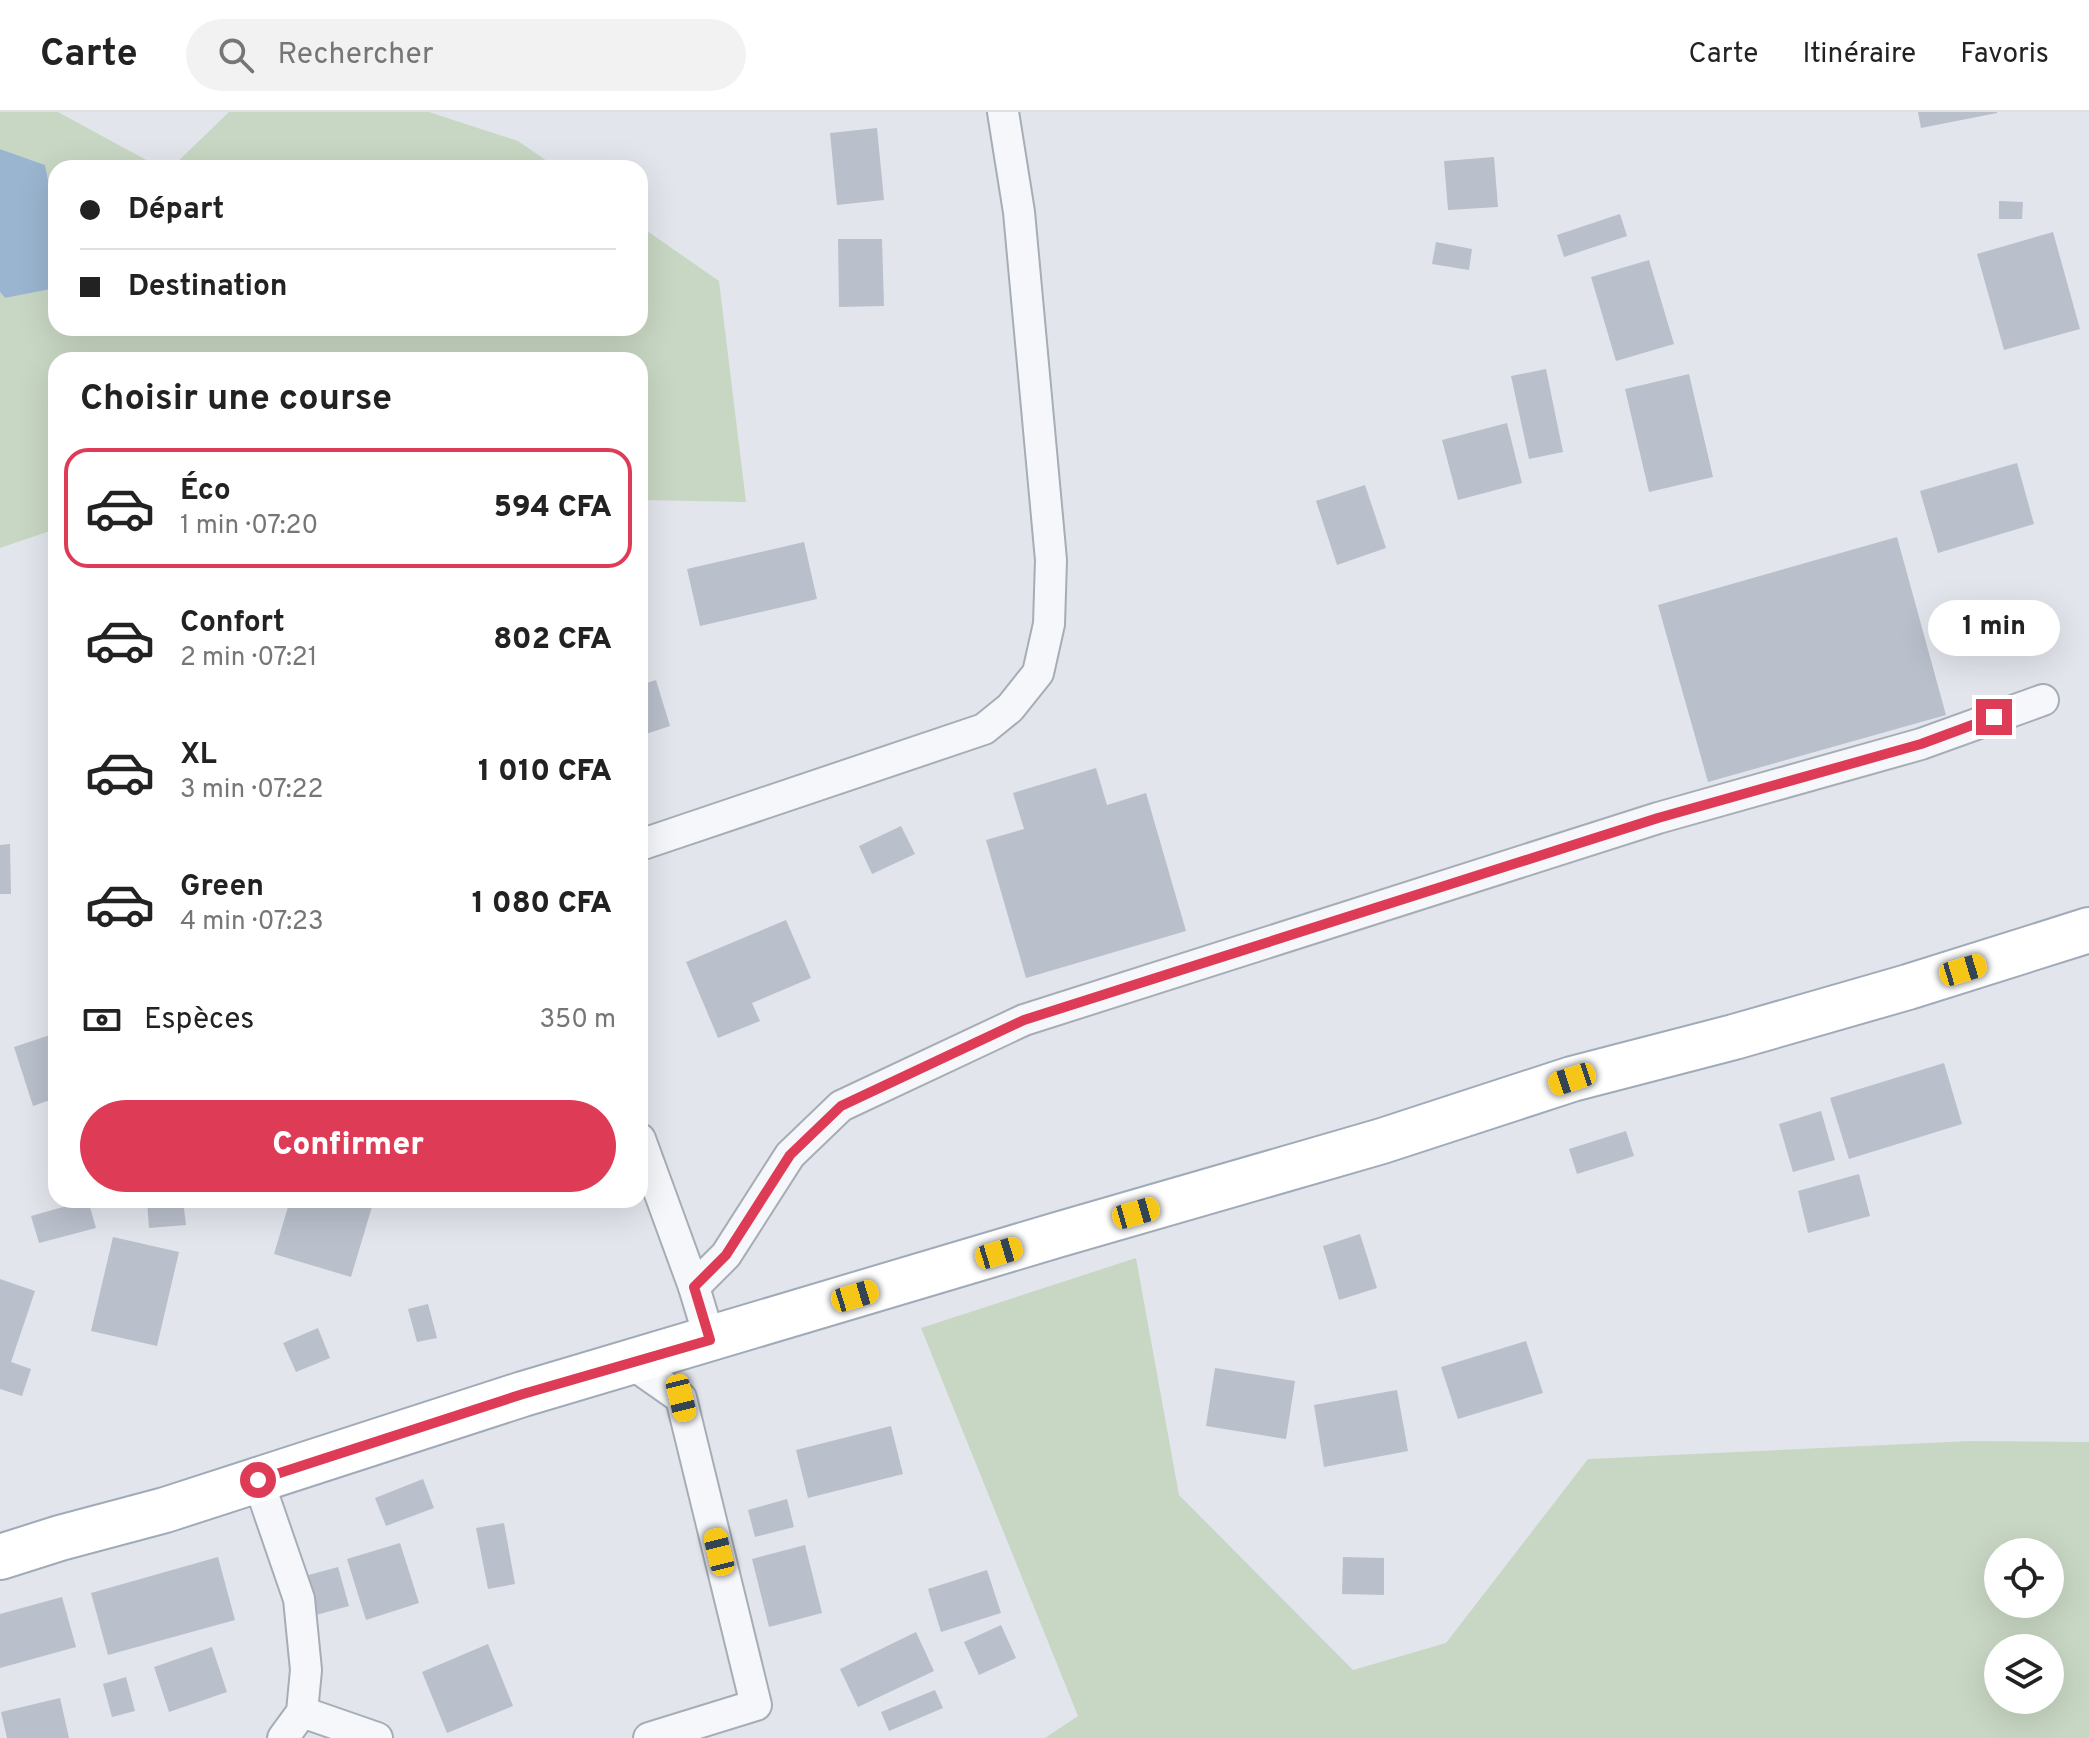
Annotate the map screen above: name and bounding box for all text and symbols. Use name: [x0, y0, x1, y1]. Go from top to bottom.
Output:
search box: [186, 19, 746, 91]
text: Carte: [40, 31, 138, 80]
icon: search: [214, 33, 258, 77]
text: Rechercher: [278, 37, 434, 74]
text: Carte: [1689, 37, 1758, 73]
text: Itinéraire: [1802, 37, 1916, 73]
text: Favoris: [1960, 37, 2049, 73]
text: Départ: [128, 192, 224, 229]
text: Destination: [128, 269, 287, 306]
text: Choisir une course: [80, 377, 392, 423]
icon: car: [84, 472, 156, 544]
text: Éco: [180, 473, 231, 510]
text: 594 CFA: [494, 490, 612, 527]
text: 1 min · 07:20: [180, 510, 318, 543]
callout: 1 min: [1928, 601, 2060, 657]
icon: car: [84, 604, 156, 676]
text: Confort: [180, 605, 285, 642]
text: 1 min: [1962, 611, 2026, 644]
text: 802 CFA: [493, 622, 612, 659]
text: 2 min · 07:21: [180, 642, 317, 675]
route end: [1976, 699, 2012, 735]
icon: car: [84, 736, 156, 808]
text: XL: [180, 737, 217, 774]
text: 1 010 CFA: [478, 754, 612, 791]
text: 3 min · 07:22: [180, 774, 323, 807]
icon: car: [84, 868, 156, 940]
text: Green: [180, 869, 264, 906]
text: 1 080 CFA: [472, 886, 612, 923]
text: 4 min · 07:23: [180, 906, 324, 939]
car: [1937, 952, 1989, 988]
icon: cash: [80, 998, 124, 1042]
text: Espèces: [144, 1002, 254, 1039]
text: 350 m: [539, 1004, 616, 1037]
car: [1545, 1060, 1599, 1098]
button: Confirmer: [80, 1100, 616, 1192]
car: [1110, 1195, 1162, 1231]
car: [973, 1235, 1025, 1271]
car: [829, 1278, 881, 1314]
car: [664, 1372, 698, 1424]
route start: [240, 1462, 276, 1498]
car: [702, 1526, 736, 1578]
map controls: [1984, 1538, 2064, 1714]
button: locate: [1984, 1538, 2064, 1618]
button: layers: [1984, 1634, 2064, 1714]

